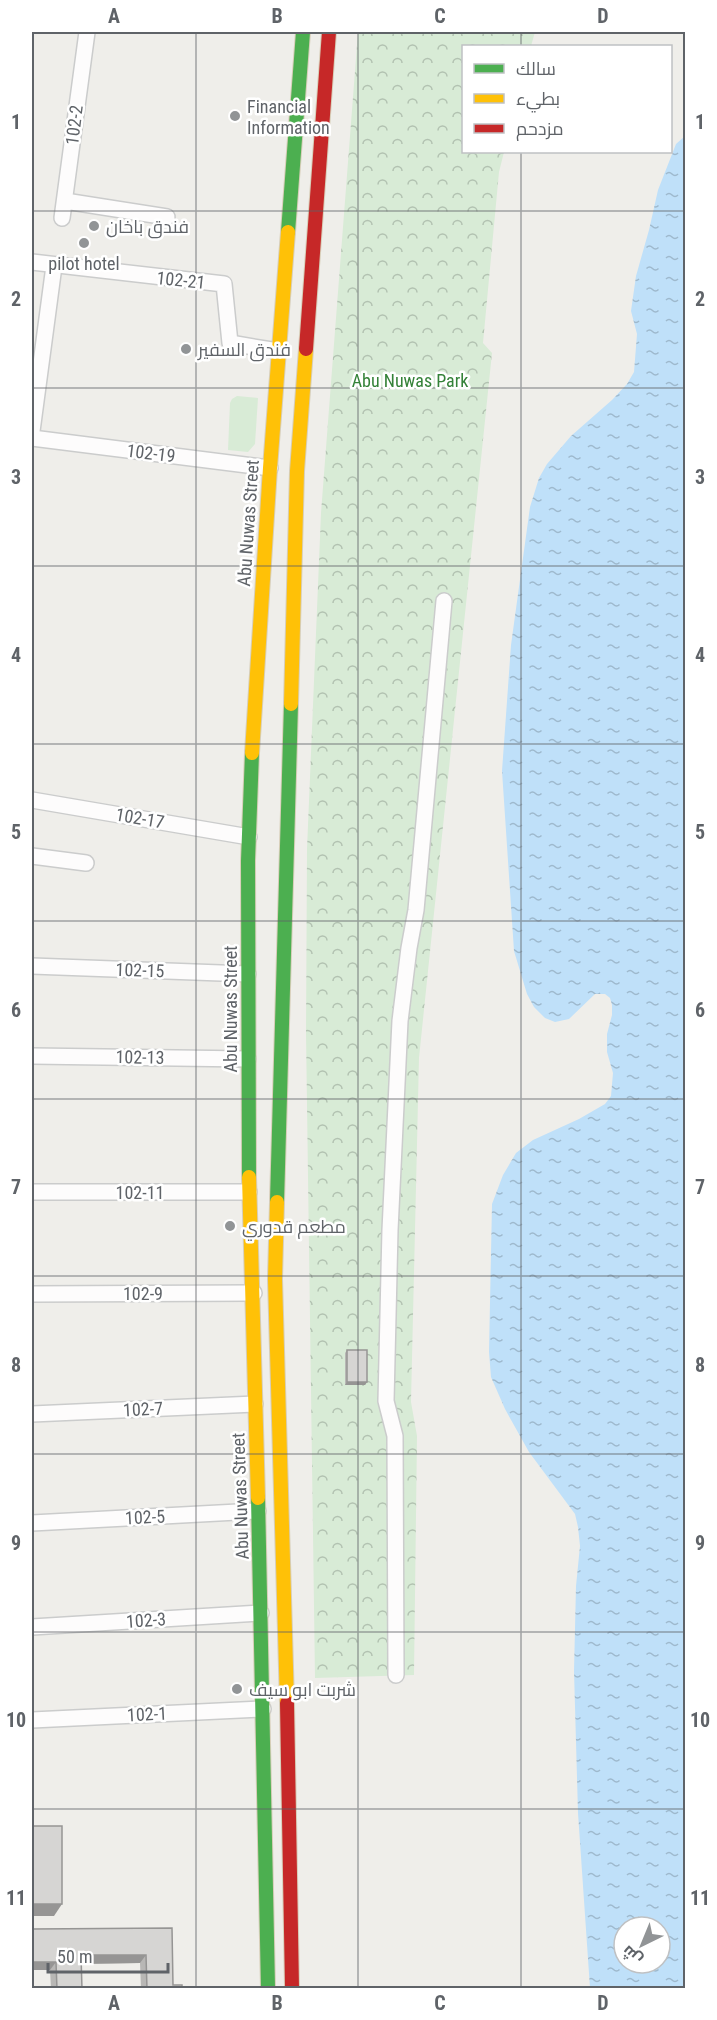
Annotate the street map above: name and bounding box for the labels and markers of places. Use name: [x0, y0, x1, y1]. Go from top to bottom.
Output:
place label: Financial Information: [247, 96, 330, 138]
marker: Financial Information: [228, 109, 242, 123]
place label: فندق باخان: [106, 216, 189, 239]
marker: فندق باخان: [87, 219, 101, 233]
marker: pilot hotel: [77, 236, 91, 250]
place label: pilot hotel: [48, 253, 120, 274]
place label: فندق السفير: [197, 339, 291, 362]
marker: فندق السفير: [179, 342, 193, 356]
place label: مطعم قدوري: [242, 1216, 346, 1241]
marker: مطعم قدوري: [223, 1219, 237, 1233]
place label: شربت ابو سيف: [249, 1679, 356, 1701]
marker: شربت ابو سيف: [230, 1682, 244, 1696]

